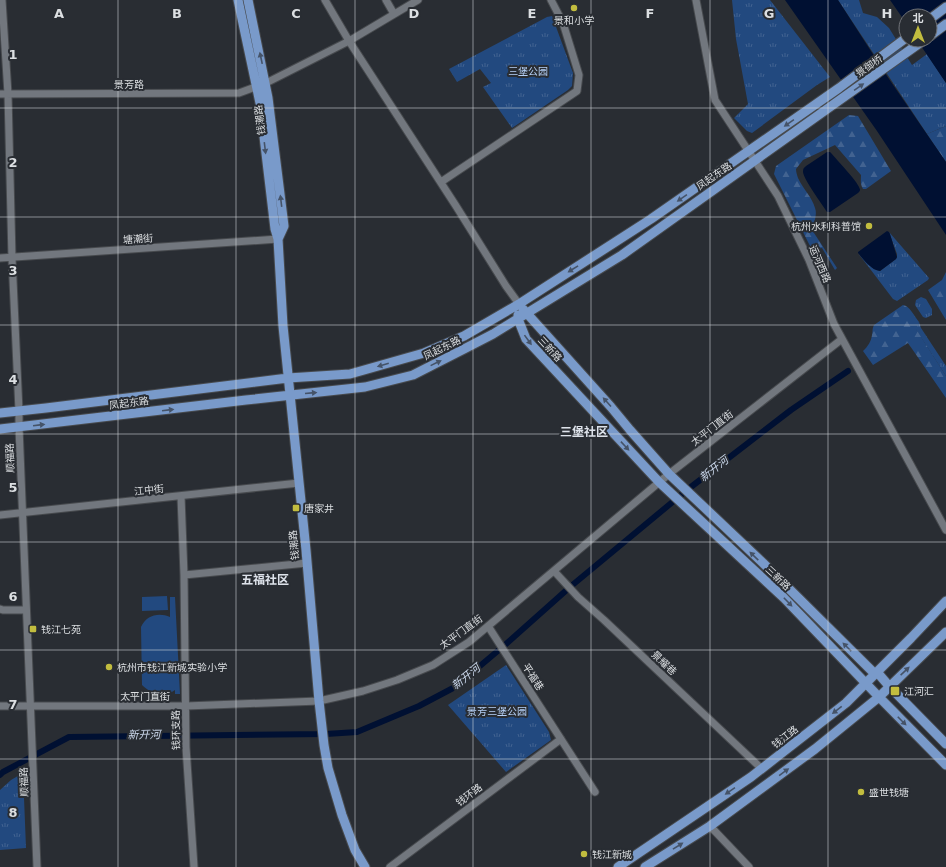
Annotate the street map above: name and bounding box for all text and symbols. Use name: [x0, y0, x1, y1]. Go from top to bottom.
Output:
marker: 景和小学: [569, 3, 579, 13]
text: A: [54, 6, 64, 21]
text: B: [172, 6, 182, 21]
text: C: [291, 6, 301, 21]
text: D: [409, 6, 420, 21]
text: E: [528, 6, 536, 21]
text: F: [646, 6, 654, 21]
text: G: [764, 6, 774, 21]
text: H: [882, 6, 892, 21]
north arrow: [898, 8, 938, 48]
text: 北: [913, 12, 924, 25]
place label: 景和小学: [554, 15, 594, 26]
text: 1: [8, 47, 18, 62]
one-way arrow: [257, 52, 263, 64]
street label: 景御桥: [854, 53, 884, 79]
park label: 三堡公园: [508, 66, 548, 77]
street label: 景芳路: [114, 79, 144, 90]
one-way arrow: [853, 82, 864, 91]
street label: 钱潮路: [253, 104, 267, 136]
one-way arrow: [783, 119, 794, 127]
one-way arrow: [262, 142, 269, 154]
text: 2: [8, 155, 18, 170]
street label: 凤起东路: [694, 160, 734, 192]
one-way arrow: [677, 194, 687, 202]
one-way arrow: [277, 195, 284, 207]
place label: 杭州水利科普馆: [791, 221, 861, 232]
marker: 杭州水利科普馆: [864, 221, 874, 231]
street label: 塘潮街: [123, 232, 153, 246]
street label: 运河西路: [807, 243, 833, 285]
text: 3: [8, 263, 18, 278]
one-way arrow: [568, 265, 578, 273]
street label: 凤起东路: [422, 334, 462, 362]
one-way arrow: [524, 334, 532, 345]
street label: 三新路: [536, 334, 564, 364]
one-way arrow: [431, 360, 442, 366]
one-way arrow: [377, 362, 389, 368]
text: 4: [8, 372, 18, 387]
one-way arrow: [305, 390, 317, 397]
street label: 凤起东路: [108, 395, 150, 411]
one-way arrow: [602, 397, 611, 408]
one-way arrow: [162, 407, 174, 413]
street label: 太平门直街: [689, 408, 735, 448]
one-way arrow: [33, 422, 45, 429]
district label: 三堡社区: [560, 425, 608, 439]
one-way arrow: [621, 441, 630, 451]
street label: 顺福路: [4, 443, 16, 473]
water label: 新开河: [697, 452, 733, 484]
text: 5: [8, 480, 18, 495]
street label: 江中街: [134, 483, 164, 497]
marker: 唐家井: [291, 503, 301, 513]
place label: 唐家井: [304, 503, 334, 514]
street label: 钱潮路: [287, 530, 301, 560]
one-way arrow: [749, 551, 759, 560]
street label: 三新路: [763, 564, 793, 592]
district label: 五福社区: [241, 573, 289, 587]
text: 6: [8, 589, 18, 604]
one-way arrow: [783, 597, 793, 607]
street label: 太平门直街: [438, 613, 484, 651]
marker: 钱江七苑: [28, 624, 38, 634]
place label: 钱江七苑: [41, 624, 81, 635]
one-way arrow: [842, 642, 852, 651]
street label: 景耀巷: [649, 649, 679, 677]
water label: 新开河: [449, 660, 484, 692]
street label: 平福巷: [520, 661, 546, 693]
marker: 杭州市钱江新城实验小学: [104, 662, 114, 672]
place label: 杭州市钱江新城实验小学: [117, 662, 227, 673]
one-way arrow: [901, 667, 910, 676]
marker: 江河汇: [889, 685, 901, 697]
place label: 江河汇: [904, 686, 934, 697]
street label: 太平门直街: [120, 691, 170, 702]
text: 7: [8, 697, 18, 712]
one-way arrow: [832, 705, 843, 714]
park label: 景芳三堡公园: [467, 706, 527, 717]
street label: 钱环支路: [170, 710, 182, 750]
one-way arrow: [898, 716, 907, 726]
street label: 钱江路: [770, 723, 800, 751]
water label: 新开河: [127, 728, 163, 742]
street label: 顺福路: [18, 767, 30, 797]
one-way arrow: [779, 768, 789, 776]
street label: 钱环路: [454, 782, 484, 808]
one-way arrow: [725, 787, 735, 795]
marker: 盛世钱塘: [856, 787, 866, 797]
place label: 盛世钱塘: [869, 787, 909, 798]
text: 8: [8, 805, 18, 820]
one-way arrow: [673, 842, 683, 850]
marker: 钱江新城: [579, 849, 589, 859]
place label: 钱江新城: [592, 849, 632, 860]

